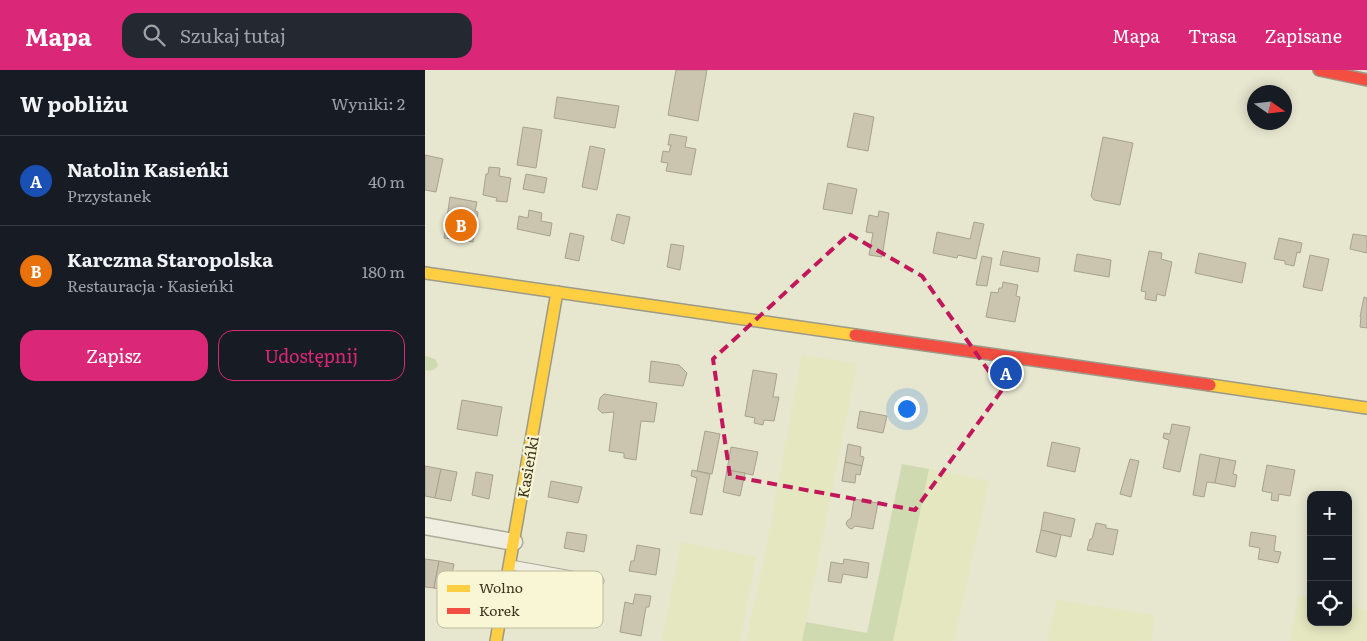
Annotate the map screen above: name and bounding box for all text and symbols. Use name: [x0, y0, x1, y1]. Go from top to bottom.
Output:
search box: [122, 13, 472, 58]
text: Mapa: [25, 18, 92, 53]
icon: search: [140, 21, 168, 49]
text: Szukaj tutaj: [180, 21, 286, 49]
text: Mapa: [1112, 22, 1160, 49]
text: Trasa: [1188, 22, 1237, 49]
text: Zapisane: [1265, 22, 1342, 49]
north arrow: [1247, 85, 1292, 130]
text: W pobliżu: [20, 87, 128, 118]
text: Wyniki: 2: [331, 91, 405, 115]
text: Natolin Kasieńki: [67, 155, 229, 183]
text: A: [30, 169, 42, 193]
text: 40 m: [368, 169, 405, 193]
text: Przystanek: [67, 183, 151, 207]
pin: B: [445, 206, 477, 244]
text: Karczma Staropolska: [67, 245, 273, 273]
text: B: [30, 259, 42, 283]
text: 180 m: [362, 259, 405, 283]
text: Restauracja · Kasieńki: [67, 273, 234, 297]
button: Zapisz: [20, 330, 208, 381]
button: Udostępnij: [218, 330, 405, 381]
pin: A: [990, 354, 1022, 392]
your location: [894, 396, 920, 422]
street label: Kasieńki: [510, 434, 544, 500]
map controls: [1307, 491, 1352, 626]
button: +: [1307, 491, 1352, 536]
button: −: [1307, 536, 1352, 581]
legend: [437, 571, 603, 628]
text: Wolno: [479, 577, 523, 597]
button: locate: [1307, 581, 1352, 626]
text: Korek: [479, 600, 520, 620]

